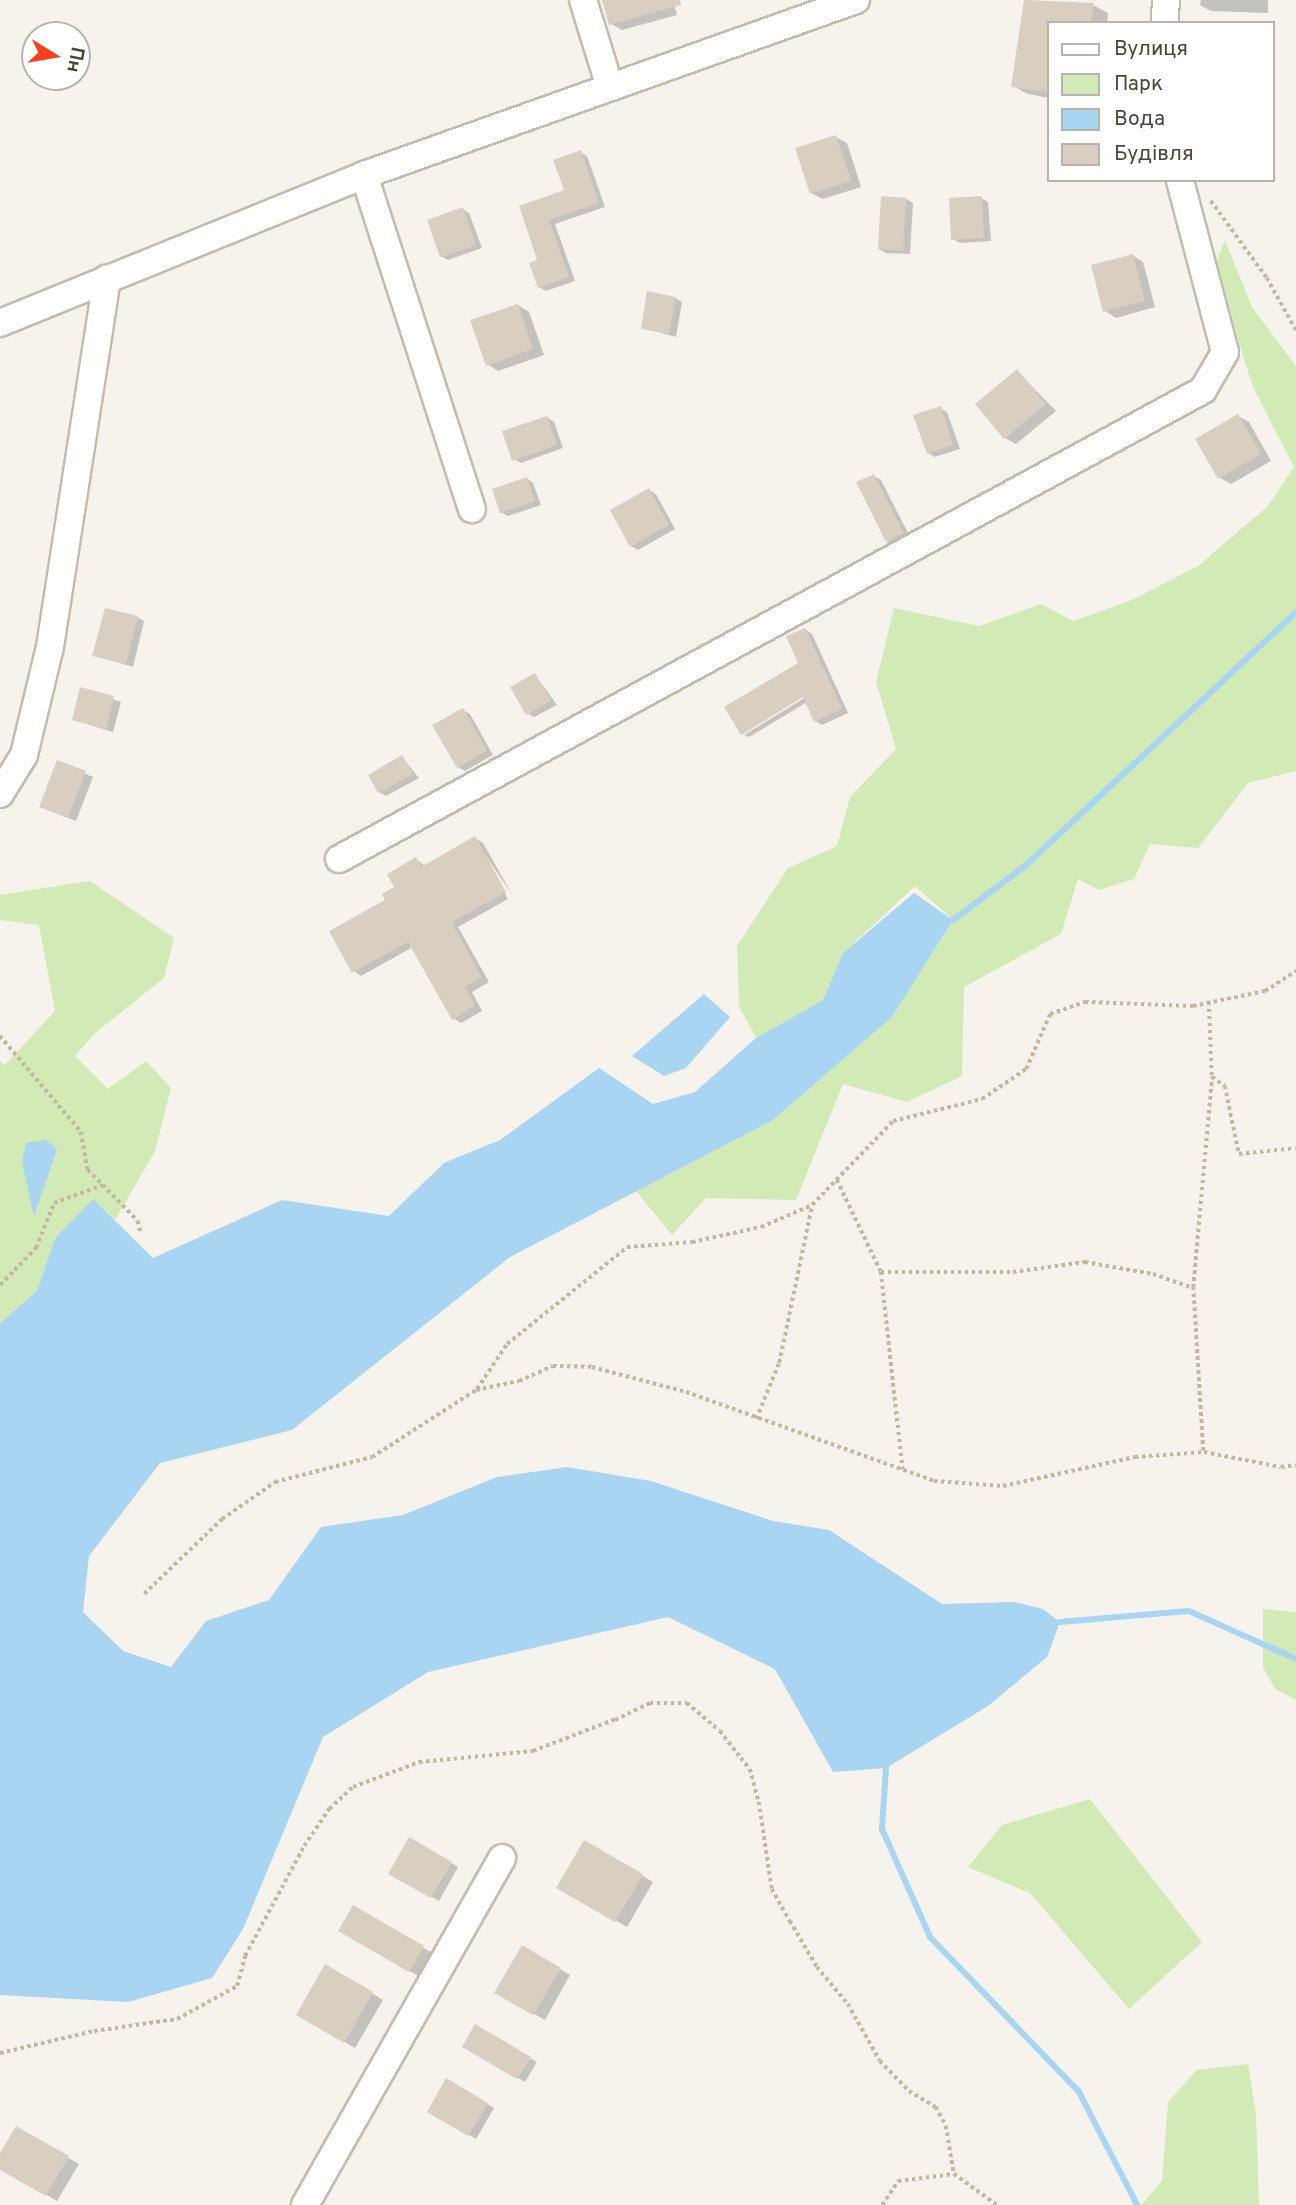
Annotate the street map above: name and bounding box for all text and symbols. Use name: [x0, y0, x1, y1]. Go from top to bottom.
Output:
north arrow: [21, 21, 91, 91]
legend: [1048, 21, 1275, 182]
text: Вулиця: [1114, 36, 1188, 63]
text: Пн: [60, 45, 89, 74]
text: Парк: [1114, 71, 1163, 98]
text: Вода: [1114, 106, 1165, 133]
text: Будівля: [1114, 141, 1194, 168]

